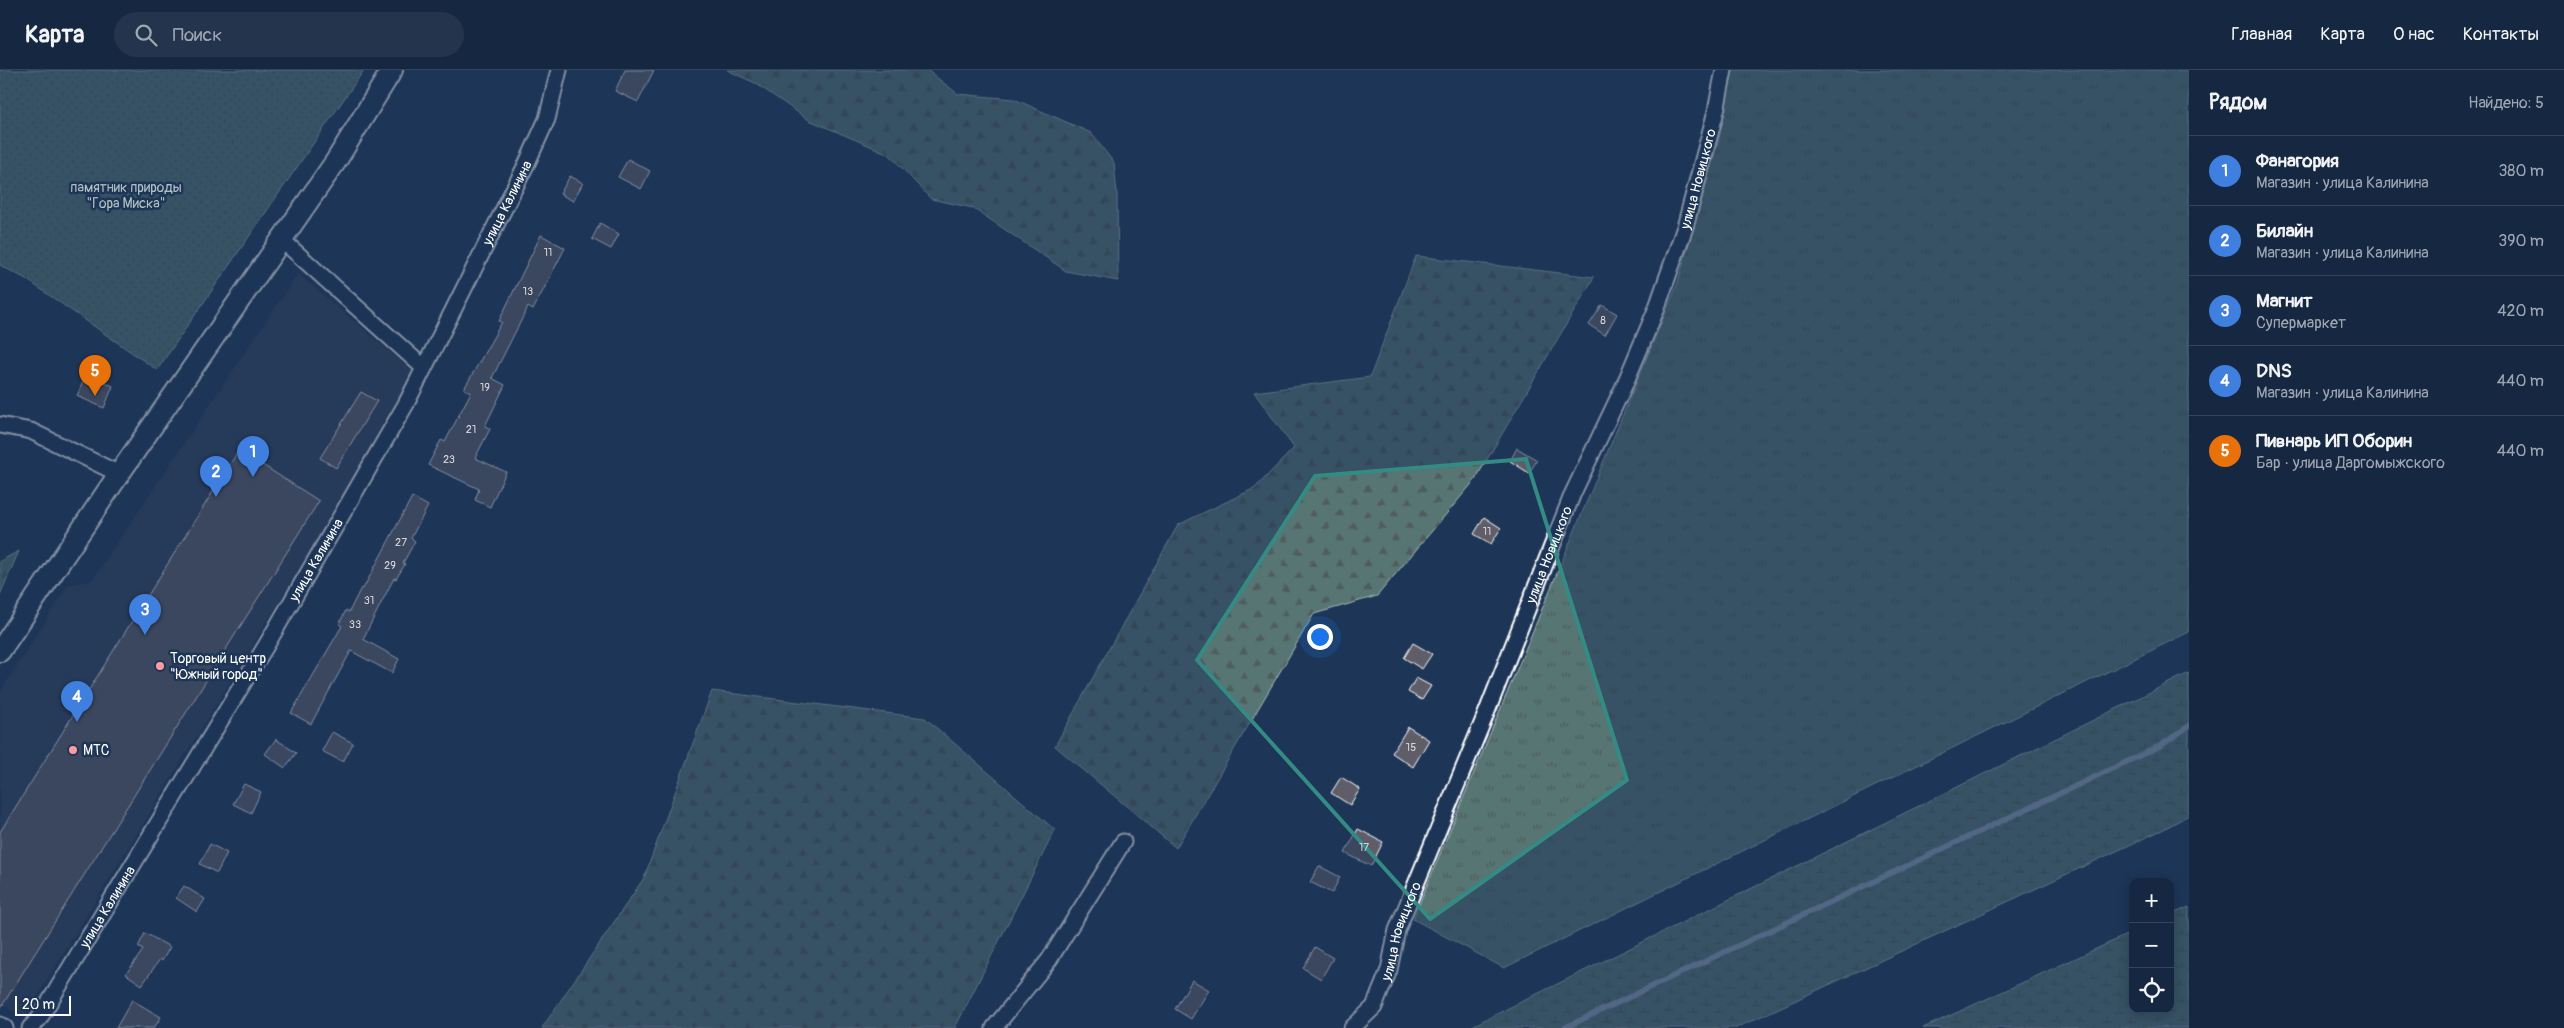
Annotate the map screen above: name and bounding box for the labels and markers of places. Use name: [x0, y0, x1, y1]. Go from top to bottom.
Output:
pin: 5: [79, 355, 111, 396]
pin: 1: [237, 436, 269, 477]
pin: 2: [200, 456, 232, 497]
pin: 3: [129, 594, 161, 635]
place label: Торговый центр "Южный город": [170, 650, 267, 683]
marker: Торговый центр "Южный город": [154, 660, 166, 672]
pin: 4: [61, 681, 93, 722]
place label: МТС: [83, 742, 110, 759]
marker: МТС: [67, 744, 79, 756]

